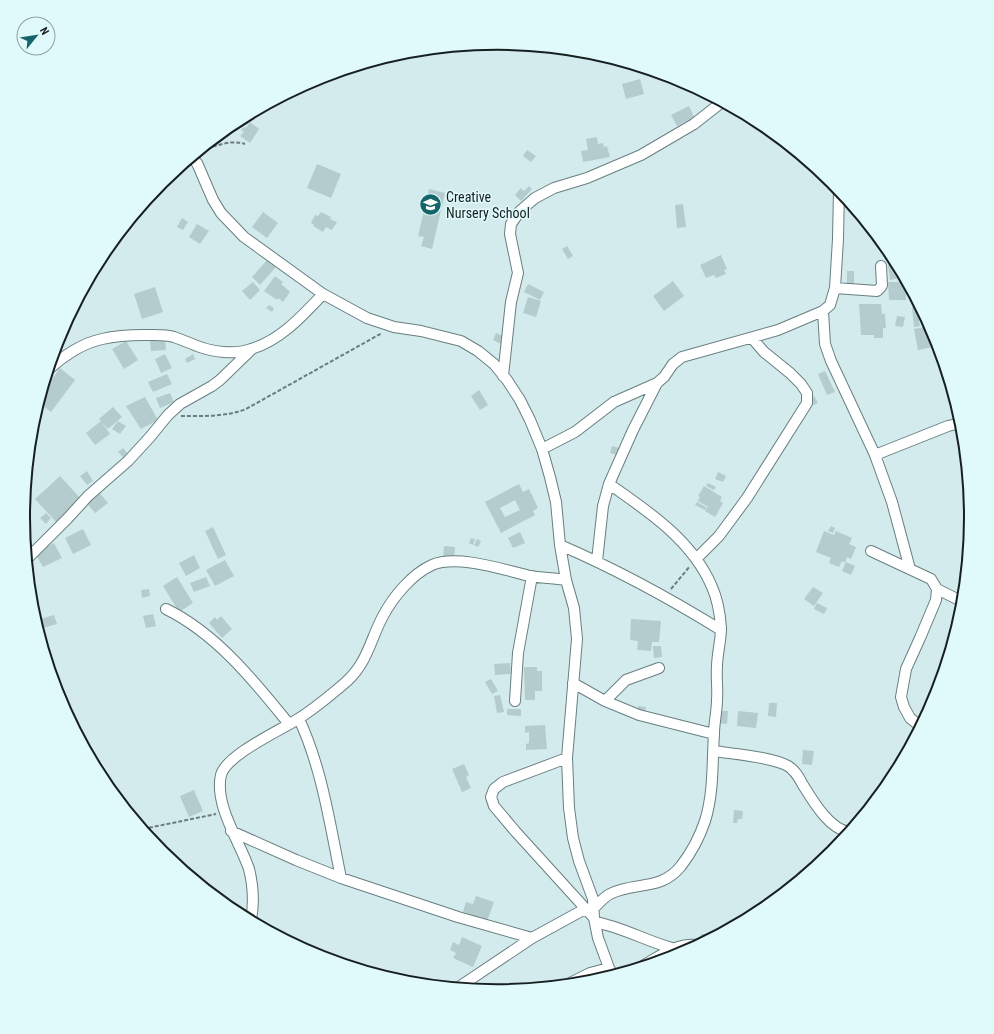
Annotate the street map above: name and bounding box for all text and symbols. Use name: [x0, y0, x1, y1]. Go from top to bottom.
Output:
north arrow: [16, 16, 56, 56]
text: N: [37, 25, 52, 38]
place label: Creative Nursery School: [446, 189, 530, 221]
school or university icon: Creative Nursery School: [417, 192, 443, 218]

